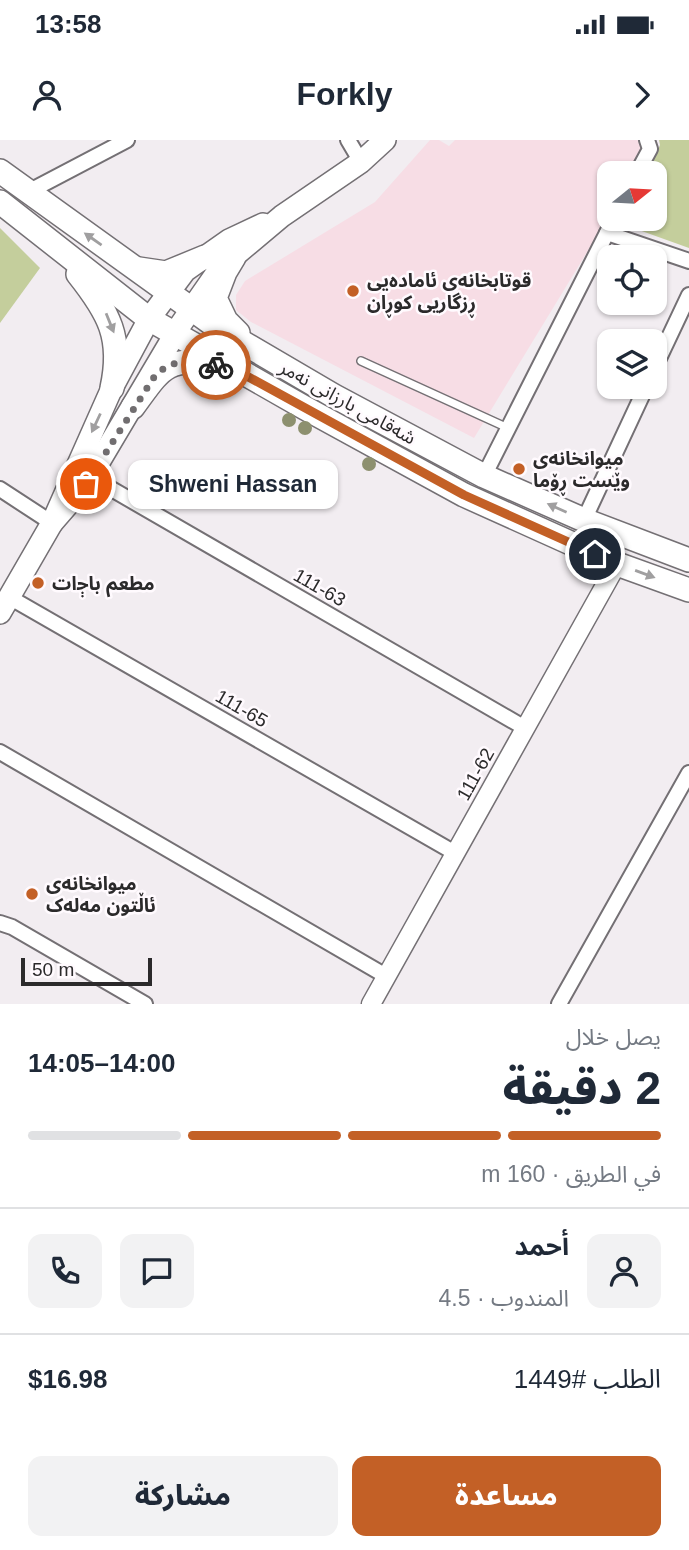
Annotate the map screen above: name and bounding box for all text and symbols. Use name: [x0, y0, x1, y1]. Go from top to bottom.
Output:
text: 13:58: [35, 9, 102, 39]
icon: person: [28, 76, 66, 114]
text: Forkly: [296, 76, 393, 112]
icon: forward: [623, 76, 661, 114]
north arrow: [597, 161, 667, 231]
map controls: [597, 161, 667, 399]
one-way arrow: [84, 232, 102, 246]
button: locate: [597, 245, 667, 315]
place label: قوتابخانەی ئامادەیی ڕزگاریی کوڕان: [367, 270, 531, 318]
marker: قوتابخانەی ئامادەیی ڕزگاریی کوڕان: [345, 283, 361, 299]
one-way arrow: [104, 312, 115, 333]
button: layers: [597, 329, 667, 399]
courier: [181, 330, 251, 400]
icon: bike: [197, 346, 235, 384]
street label: شەقامی بارزانی نەمر: [275, 356, 419, 449]
one-way arrow: [90, 413, 101, 433]
place label: میوانخانەی وێست ڕۆما: [533, 448, 630, 496]
pin: [56, 454, 116, 514]
callout: Shweni Hassan: [128, 460, 338, 508]
marker: میوانخانەی وێست ڕۆما: [511, 461, 527, 477]
icon: bag: [67, 465, 105, 503]
text: Shweni Hassan: [149, 471, 317, 497]
one-way arrow: [547, 502, 567, 514]
pin: [565, 524, 625, 584]
icon: home: [576, 535, 614, 573]
street label: 111-63: [290, 564, 349, 611]
one-way arrow: [634, 569, 655, 580]
place label: مطعم باﭴات: [52, 573, 155, 598]
marker: مطعم باﭴات: [30, 575, 46, 591]
street label: 111-65: [212, 685, 271, 732]
street label: 111-62: [453, 745, 498, 804]
place label: میوانخانەی ئاڵتون مەلەک: [46, 873, 156, 916]
marker: میوانخانەی ئاڵتون مەلەک: [24, 886, 40, 902]
scale bar: [21, 955, 152, 987]
text: 50 m: [32, 959, 74, 980]
text: يصل خلال: [566, 1024, 661, 1050]
text: 14:00–14:05: [28, 1048, 175, 1078]
text: 2 دقيقة: [503, 1062, 661, 1114]
text: في الطريق · 160 m: [481, 1161, 661, 1187]
text: أحمد: [515, 1231, 569, 1261]
button: phone: [28, 1234, 102, 1308]
button: chat: [120, 1234, 194, 1308]
button: person: [587, 1234, 661, 1308]
text: المندوب · 4.5: [439, 1285, 569, 1311]
text: $16.98: [28, 1364, 108, 1394]
text: الطلب #1449: [514, 1364, 661, 1394]
button: مشاركة: [28, 1456, 338, 1536]
button: مساعدة: [352, 1456, 661, 1536]

